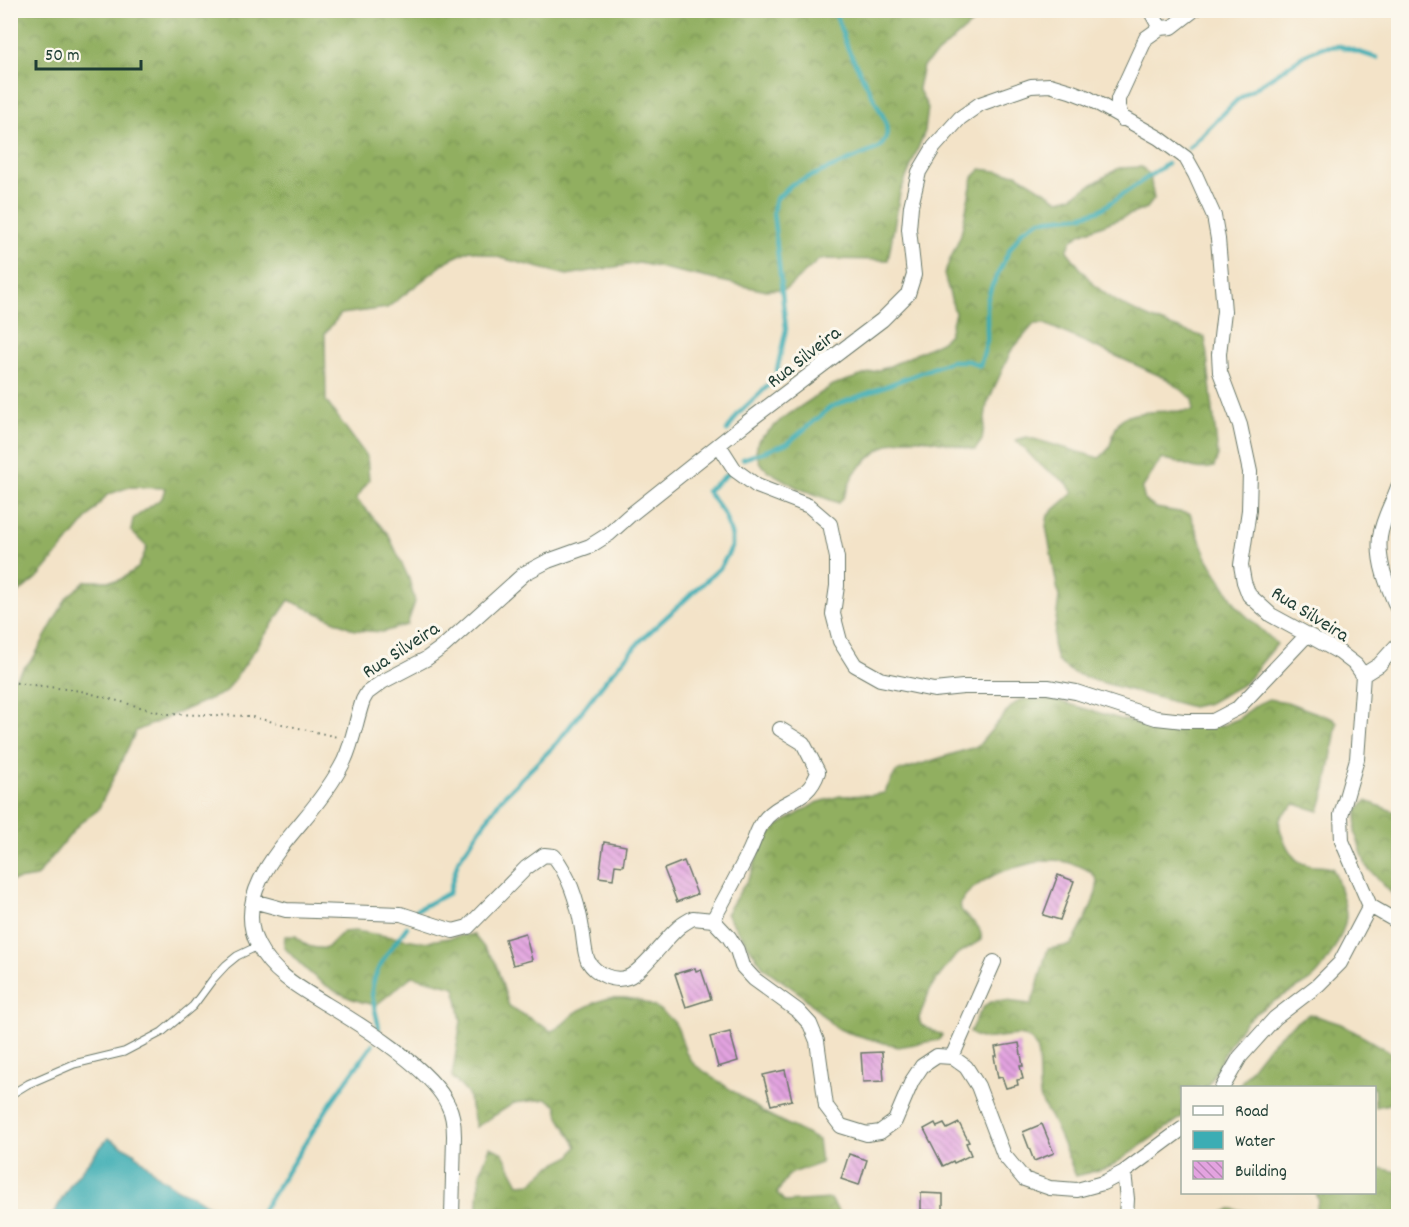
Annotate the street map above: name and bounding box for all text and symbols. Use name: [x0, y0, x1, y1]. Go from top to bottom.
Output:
scale bar: [36, 33, 141, 71]
text: 50 m: [45, 44, 80, 69]
street label: Rua Silveira: [762, 320, 848, 396]
street label: Rua Silveira: [1265, 581, 1354, 651]
street label: Rua Silveira: [357, 616, 446, 687]
legend: [1181, 1086, 1376, 1194]
text: Road: [1235, 1100, 1269, 1125]
text: Water: [1235, 1130, 1275, 1155]
text: Building: [1235, 1160, 1287, 1185]

